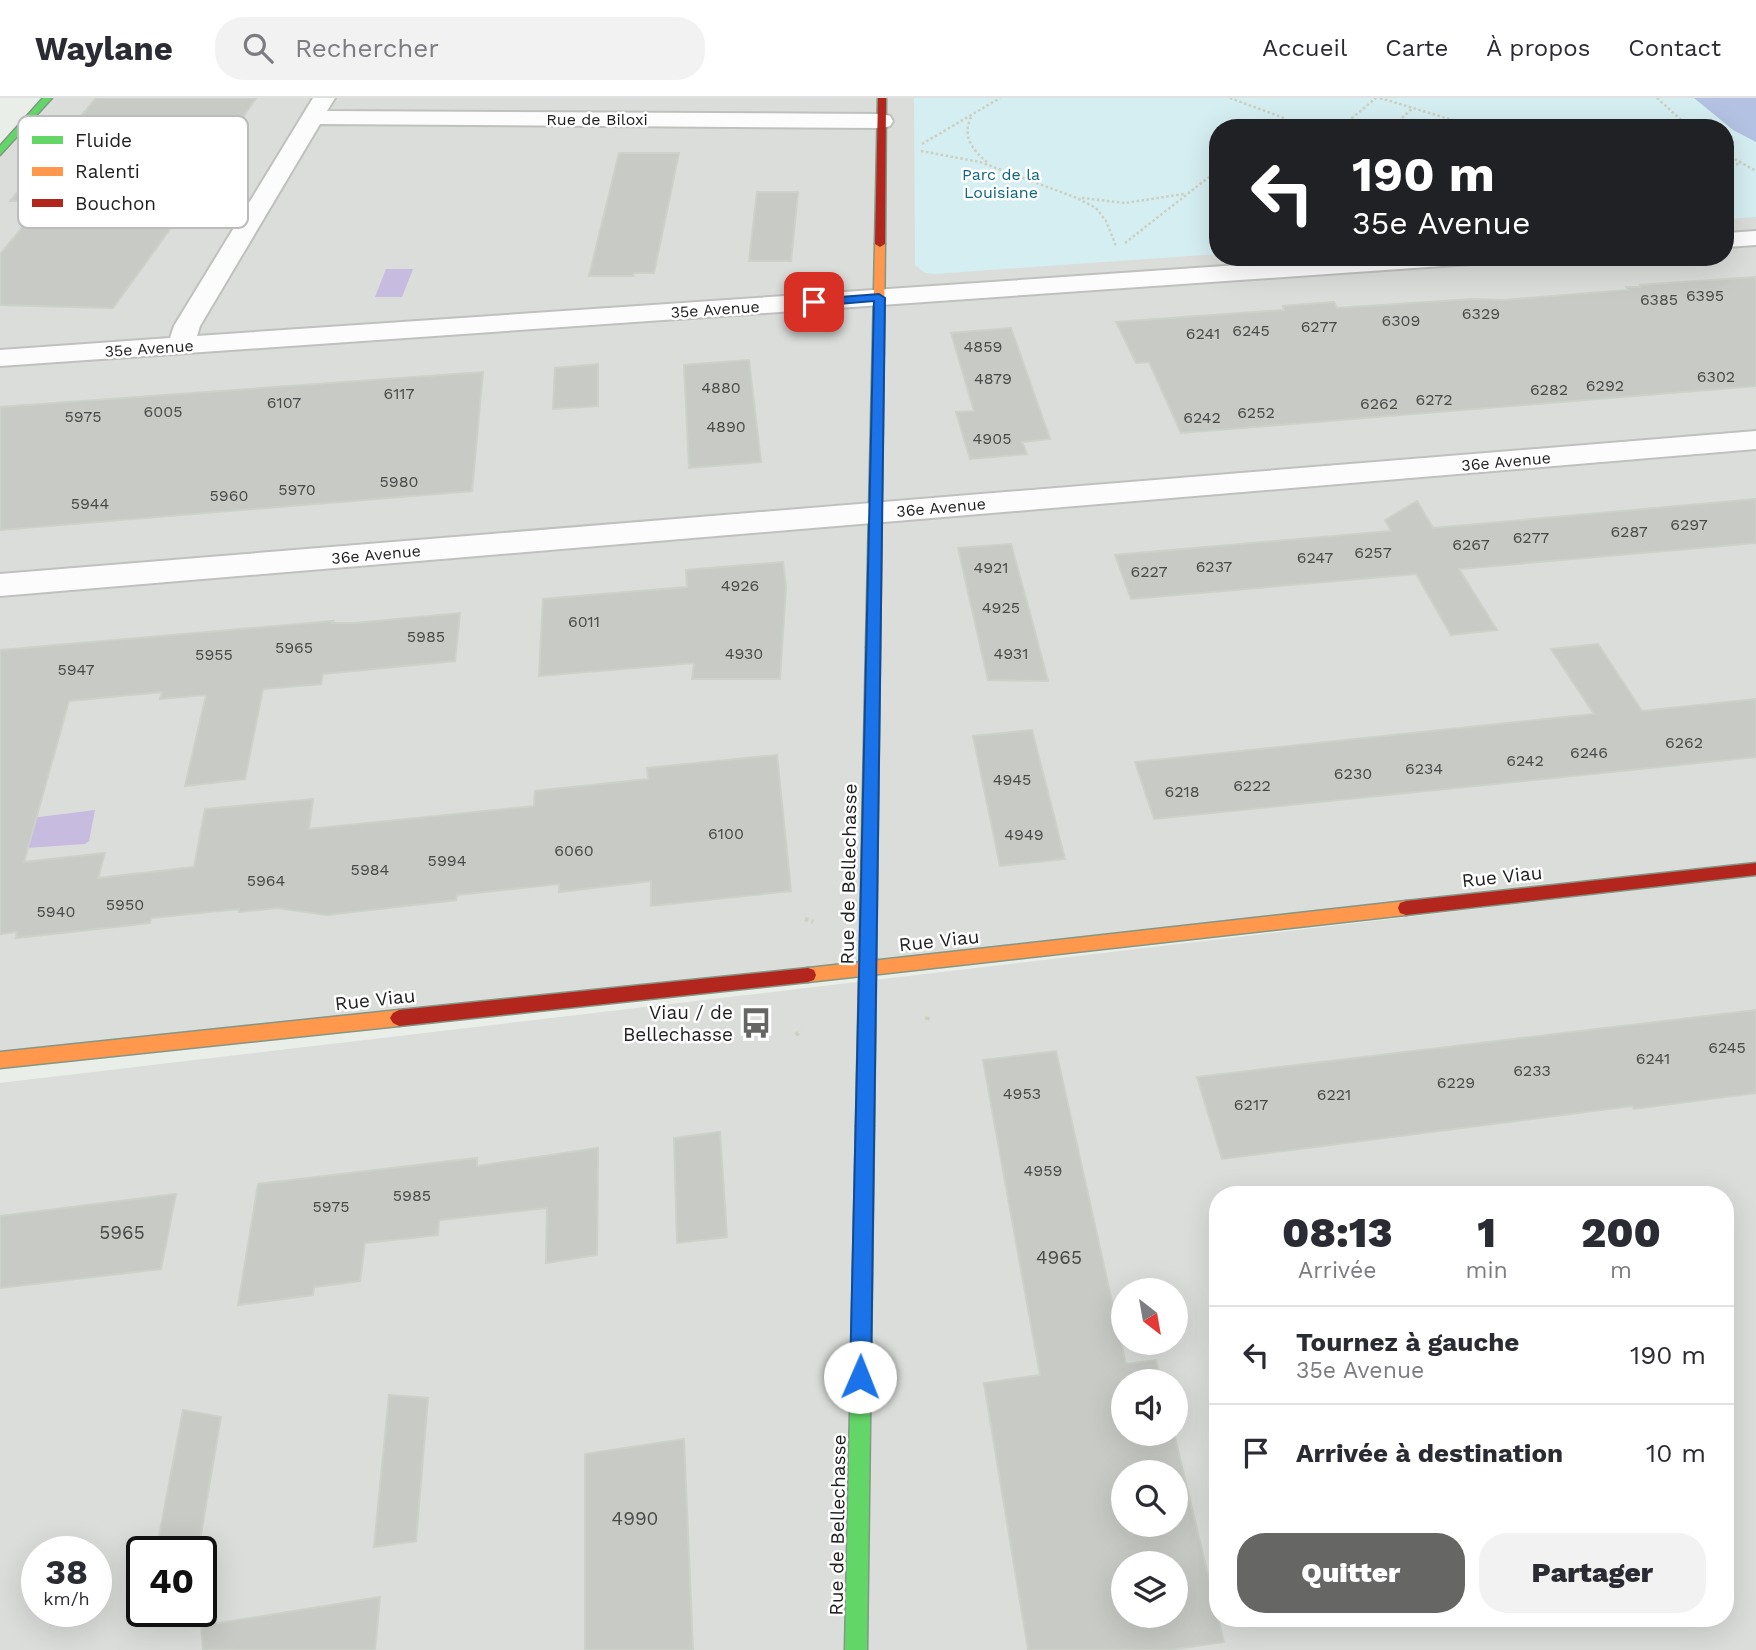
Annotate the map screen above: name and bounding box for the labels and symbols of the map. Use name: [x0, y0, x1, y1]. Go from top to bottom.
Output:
street label: Rue de Biloxi: [546, 110, 648, 129]
legend: [18, 116, 248, 228]
text: Fluide: [75, 129, 132, 152]
text: Ralenti: [75, 160, 140, 183]
park label: Parc de la Louisiane: [962, 165, 1040, 202]
text: Bouchon: [75, 192, 156, 215]
pin: [784, 272, 844, 332]
house number: 6395: [1686, 286, 1724, 305]
house number: 6385: [1640, 290, 1678, 309]
street label: 35e Avenue: [670, 297, 760, 322]
house number: 6329: [1462, 304, 1500, 323]
house number: 6309: [1382, 311, 1420, 330]
house number: 6277: [1301, 317, 1337, 336]
house number: 6245: [1232, 321, 1270, 340]
house number: 6241: [1186, 324, 1220, 343]
street label: 35e Avenue: [104, 336, 194, 361]
house number: 4859: [964, 337, 1002, 356]
house number: 6302: [1697, 367, 1735, 386]
house number: 4879: [974, 369, 1012, 388]
house number: 6292: [1586, 376, 1624, 395]
house number: 4880: [701, 378, 741, 397]
house number: 6282: [1530, 380, 1568, 399]
house number: 6117: [383, 384, 415, 403]
house number: 6272: [1415, 390, 1453, 409]
house number: 6107: [267, 393, 301, 412]
house number: 6262: [1360, 394, 1398, 413]
house number: 6005: [144, 402, 182, 421]
house number: 6252: [1237, 403, 1275, 422]
house number: 5975: [64, 407, 102, 426]
house number: 6242: [1183, 408, 1221, 427]
house number: 4890: [706, 417, 746, 436]
house number: 4905: [973, 429, 1011, 448]
street label: 36e Avenue: [1461, 448, 1552, 475]
house number: 5980: [380, 472, 419, 491]
house number: 5970: [278, 480, 316, 499]
house number: 5960: [210, 486, 248, 505]
house number: 5944: [71, 494, 110, 513]
street label: 36e Avenue: [896, 494, 987, 521]
house number: 6297: [1670, 515, 1708, 534]
house number: 6287: [1610, 522, 1648, 541]
house number: 6277: [1513, 528, 1549, 547]
house number: 6267: [1452, 535, 1490, 554]
street label: 36e Avenue: [331, 541, 422, 568]
house number: 6257: [1354, 543, 1392, 562]
house number: 6247: [1297, 548, 1333, 567]
house number: 6237: [1196, 557, 1232, 576]
house number: 4921: [973, 558, 1009, 577]
house number: 6227: [1130, 562, 1168, 581]
house number: 4926: [721, 576, 759, 595]
house number: 4925: [982, 598, 1020, 617]
house number: 6011: [568, 612, 600, 631]
house number: 5985: [407, 627, 445, 646]
house number: 5965: [275, 638, 313, 657]
house number: 4930: [725, 644, 763, 663]
house number: 4931: [994, 644, 1028, 663]
house number: 5955: [195, 645, 233, 664]
house number: 5947: [57, 660, 95, 679]
house number: 6262: [1665, 733, 1703, 752]
house number: 6246: [1570, 743, 1608, 762]
house number: 6242: [1506, 751, 1544, 770]
house number: 6234: [1405, 759, 1443, 778]
house number: 6230: [1334, 764, 1372, 783]
house number: 4945: [993, 770, 1031, 789]
house number: 6222: [1233, 776, 1271, 795]
house number: 6218: [1164, 782, 1200, 801]
street label: Rue de Bellechasse: [835, 783, 862, 965]
house number: 6100: [708, 824, 744, 843]
house number: 4949: [1004, 825, 1044, 844]
house number: 6060: [554, 841, 594, 860]
house number: 5994: [428, 851, 467, 870]
house number: 5984: [351, 860, 390, 879]
street label: Rue Viau: [1461, 861, 1543, 892]
house number: 5964: [247, 871, 286, 890]
house number: 5950: [106, 895, 144, 914]
house number: 5940: [37, 902, 75, 921]
street label: Rue Viau: [898, 925, 980, 956]
street label: Rue Viau: [334, 984, 416, 1015]
place label: Viau / de Bellechasse: [623, 1001, 733, 1046]
bus stop icon: Viau / de Bellechasse: [739, 1006, 773, 1040]
house number: 6245: [1708, 1038, 1746, 1057]
house number: 6241: [1636, 1049, 1670, 1068]
house number: 6233: [1513, 1061, 1551, 1080]
house number: 6229: [1437, 1073, 1475, 1092]
house number: 4953: [1003, 1084, 1041, 1103]
house number: 6221: [1317, 1085, 1351, 1104]
house number: 6217: [1234, 1095, 1268, 1114]
house number: 4959: [1024, 1161, 1062, 1180]
house number: 5985: [393, 1186, 431, 1205]
house number: 5975: [312, 1197, 350, 1216]
house number: 5965: [99, 1221, 145, 1244]
house number: 4965: [1036, 1246, 1082, 1269]
north arrow: [1111, 1278, 1188, 1354]
position arrow: [823, 1340, 897, 1414]
street label: Rue de Bellechasse: [824, 1434, 851, 1616]
house number: 4990: [612, 1507, 658, 1530]
speed limit sign: 40: [126, 1536, 217, 1627]

